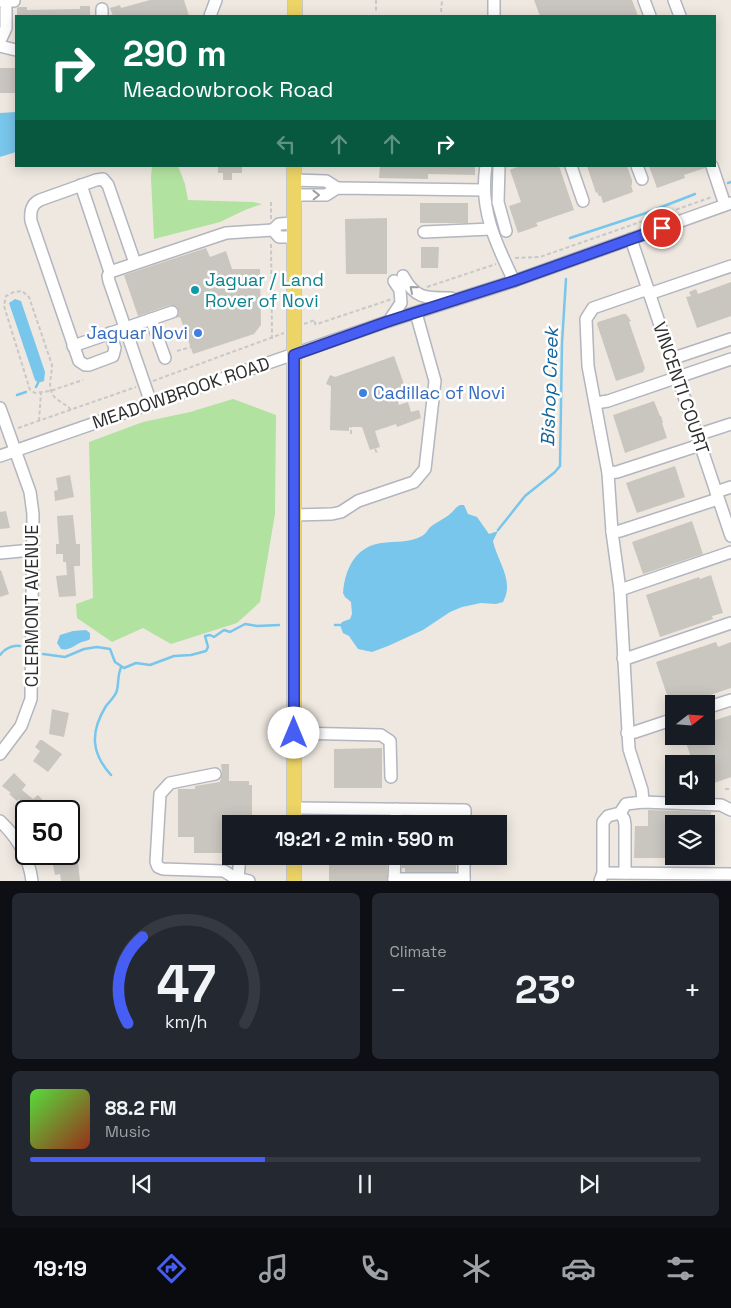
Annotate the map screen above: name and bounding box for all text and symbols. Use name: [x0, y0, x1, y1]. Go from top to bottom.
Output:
text: 290 m: [123, 32, 227, 76]
icon: right: [40, 35, 105, 100]
text: Meadowbrook Road: [123, 75, 333, 103]
icon: left: [272, 130, 300, 158]
icon: ahead: [325, 130, 353, 158]
icon: ahead: [378, 130, 406, 158]
icon: right: [431, 130, 459, 158]
one-way arrow: [313, 190, 321, 200]
pin: [641, 207, 683, 249]
icon: arrive: [648, 214, 676, 242]
place label: Jaguar / Land Rover of Novi: [205, 268, 324, 312]
marker: Jaguar / Land Rover of Novi: [189, 284, 201, 296]
one-way arrow: [410, 286, 419, 295]
street label: VINCENTI COURT: [648, 319, 715, 457]
place label: Jaguar Novi: [87, 321, 188, 344]
water label: Bishop Creek: [535, 324, 564, 447]
marker: Jaguar Novi: [192, 327, 204, 339]
street label: MEADOWBROOK ROAD: [89, 351, 273, 434]
place label: Cadillac of Novi: [373, 381, 505, 404]
marker: Cadillac of Novi: [357, 387, 369, 399]
street label: CLERMONT AVENUE: [20, 525, 43, 687]
north arrow: [665, 695, 715, 745]
map controls: [665, 695, 715, 865]
position arrow: [267, 706, 319, 758]
button: sound: [665, 755, 715, 805]
speed limit sign: 50: [15, 800, 80, 865]
button: layers: [665, 815, 715, 865]
text: 19:21 · 2 min · 590 m: [275, 827, 454, 852]
text: Climate: [390, 941, 447, 962]
text: 47: [156, 951, 216, 1017]
text: 23°: [515, 966, 576, 1014]
text: −: [390, 972, 407, 1008]
text: +: [684, 972, 701, 1008]
text: km/h: [164, 1010, 207, 1033]
text: 88.2 FM: [105, 1096, 176, 1121]
text: Music: [105, 1121, 151, 1142]
icon: previous: [128, 1170, 156, 1198]
icon: pause: [351, 1170, 379, 1198]
icon: next: [575, 1170, 603, 1198]
icon: directions: [154, 1251, 189, 1286]
icon: music: [256, 1251, 291, 1286]
icon: phone: [357, 1251, 392, 1286]
icon: climate: [459, 1251, 494, 1286]
icon: car: [561, 1251, 596, 1286]
icon: filters: [663, 1251, 698, 1286]
text: 19:19: [33, 1254, 87, 1282]

